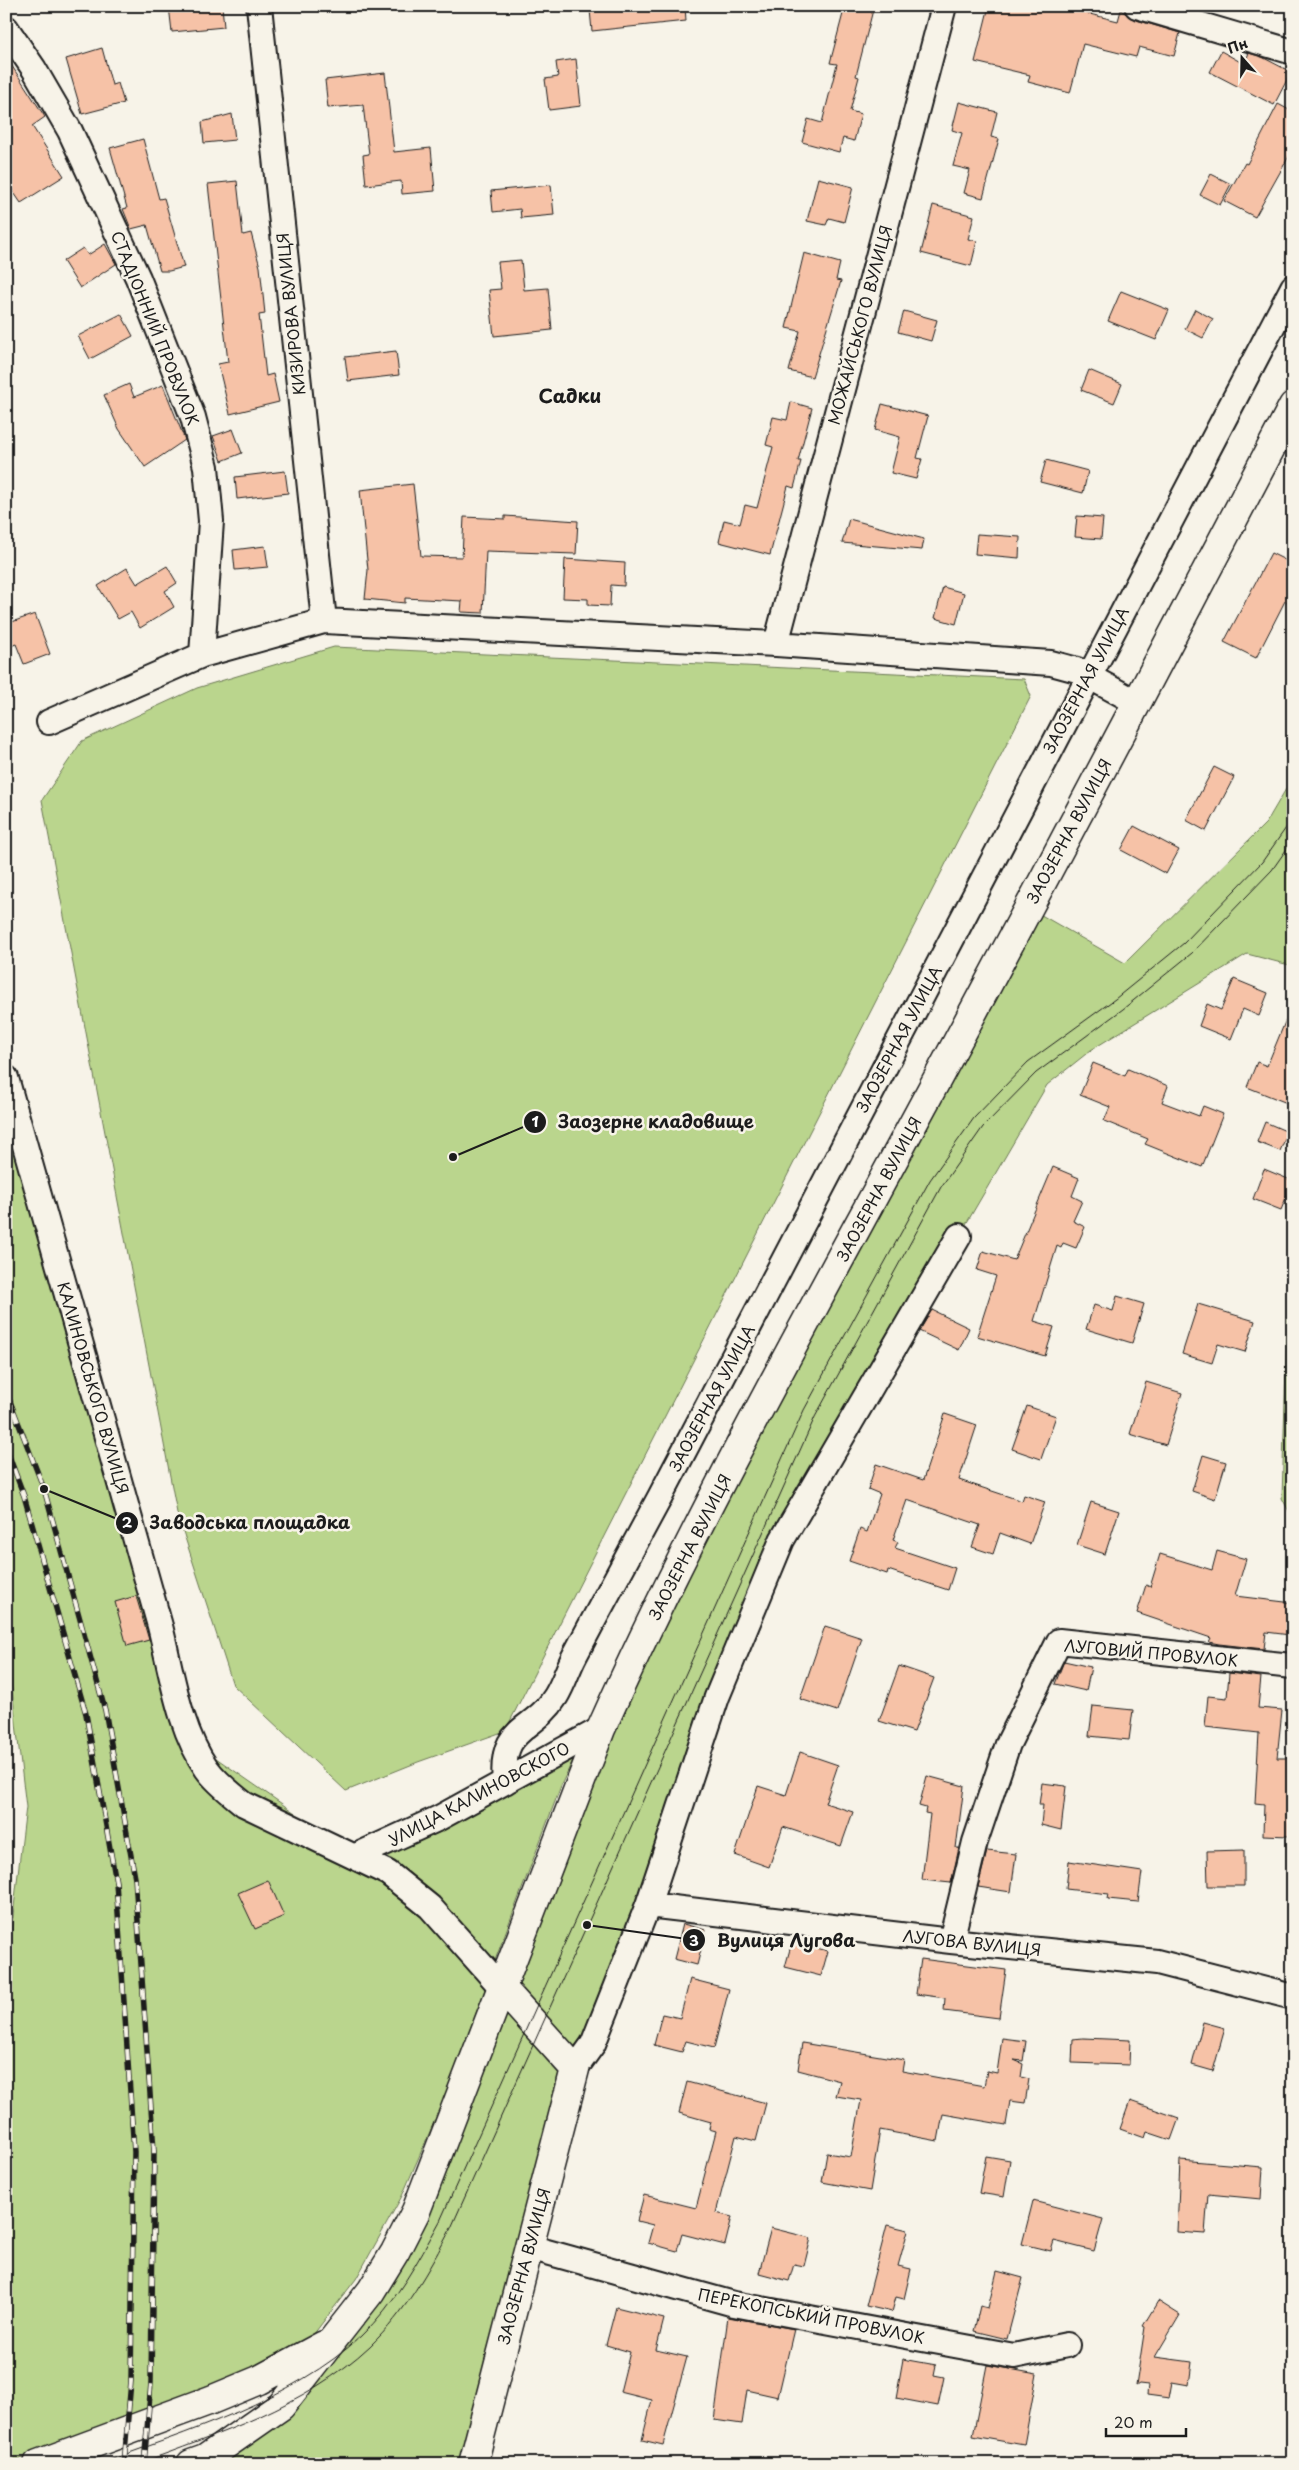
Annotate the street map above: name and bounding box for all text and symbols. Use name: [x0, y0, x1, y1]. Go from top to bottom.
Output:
north arrow: [1216, 32, 1266, 82]
text: Пн: [1224, 32, 1251, 59]
street label: МОЖАЙСЬКОГО ВУЛИЦЯ: [821, 222, 897, 427]
street label: СТАДІОННИЙ ПРОВУЛОК: [106, 227, 206, 428]
street label: КИЗИРОВА ВУЛИЦЯ: [270, 231, 310, 397]
district label: Садки: [539, 381, 601, 409]
street label: ЗАОЗЕРНАЯ УЛИЦА: [1036, 602, 1134, 757]
street label: ЗАОЗЕРНА ВУЛИЦЯ: [1020, 754, 1116, 907]
street label: ЗАОЗЕРНАЯ УЛИЦА: [849, 961, 947, 1116]
callout: Заозерне кладовище: [523, 1106, 765, 1139]
text: Заозерне кладовище: [557, 1107, 754, 1134]
text: 1: [531, 1109, 539, 1132]
street label: ЗАОЗЕРНА ВУЛИЦЯ: [830, 1112, 926, 1265]
street label: КАЛИНОВСЬКОГО ВУЛИЦЯ: [52, 1279, 136, 1497]
street label: ЗАОЗЕРНАЯ УЛИЦА: [662, 1320, 760, 1475]
street label: ЗАОЗЕРНА ВУЛИЦЯ: [642, 1469, 736, 1624]
callout: Заводська площадка: [115, 1506, 361, 1539]
text: Заводська площадка: [149, 1508, 350, 1535]
text: 2: [122, 1510, 133, 1533]
street label: ЛУГОВИЙ ПРОВУЛОК: [1063, 1632, 1239, 1672]
street label: УЛИЦА КАЛИНОВСКОГО: [384, 1735, 573, 1851]
street label: ЛУГОВА ВУЛИЦЯ: [902, 1923, 1042, 1961]
callout: Вулиця Лугова: [681, 1924, 865, 1957]
text: Вулиця Лугова: [717, 1926, 855, 1953]
text: 3: [689, 1928, 699, 1951]
street label: ЗАОЗЕРНА ВУЛИЦЯ: [491, 2185, 555, 2347]
street label: ПЕРЕКОПСЬКИЙ ПРОВУЛОК: [696, 2281, 926, 2349]
scale bar: [1106, 2405, 1186, 2437]
text: 20 m: [1114, 2410, 1153, 2433]

